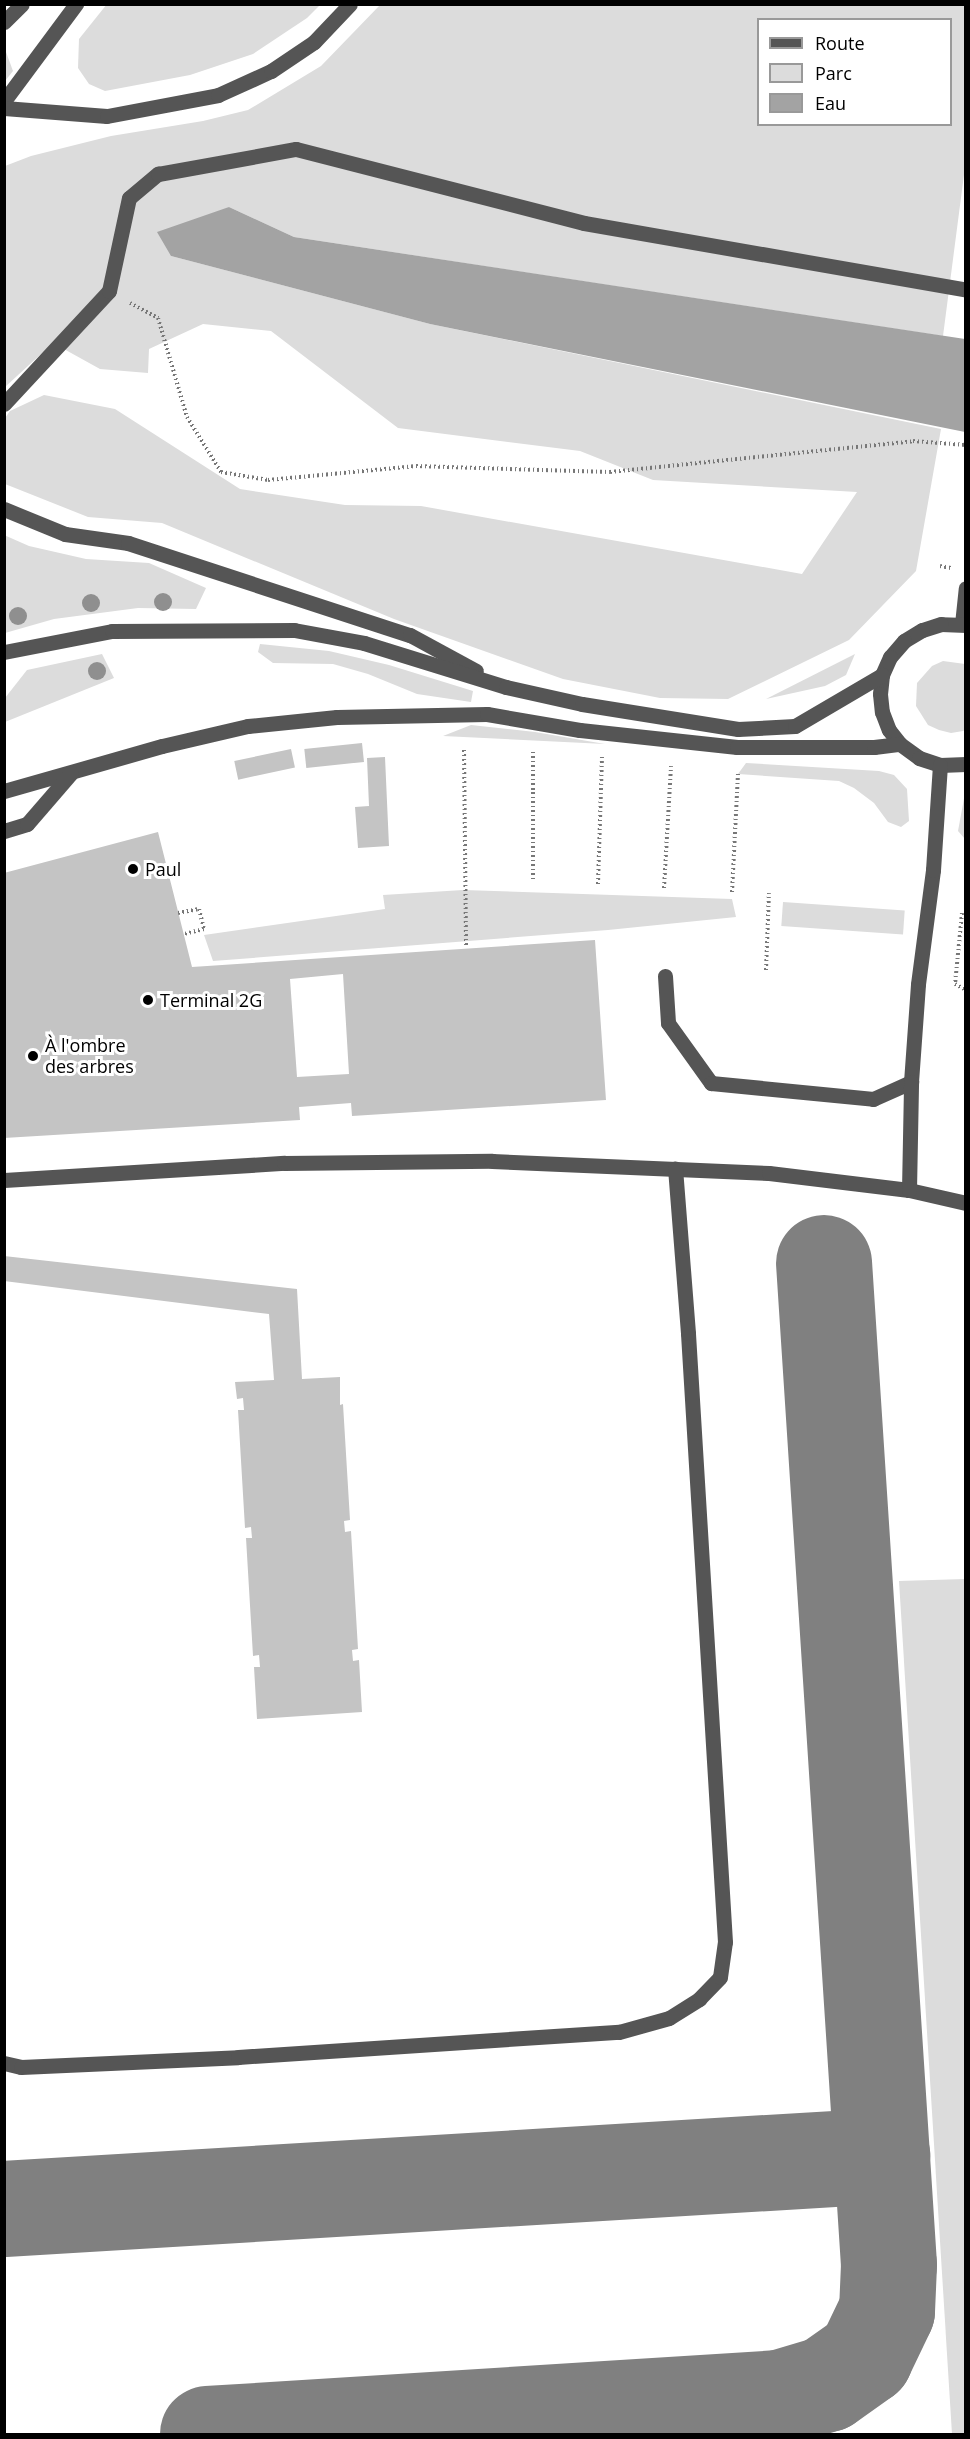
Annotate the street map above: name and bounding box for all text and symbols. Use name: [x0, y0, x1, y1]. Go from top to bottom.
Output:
legend: [757, 18, 952, 126]
text: Route: [815, 31, 865, 55]
text: Parc: [815, 61, 852, 85]
text: Eau: [815, 91, 846, 115]
place label: Paul: [145, 858, 181, 880]
marker: Paul: [126, 862, 140, 876]
place label: Terminal 2G: [160, 989, 262, 1011]
marker: Terminal 2G: [141, 993, 155, 1007]
place label: À l'ombre des arbres: [45, 1035, 134, 1078]
marker: À l'ombre des arbres: [26, 1049, 40, 1063]

